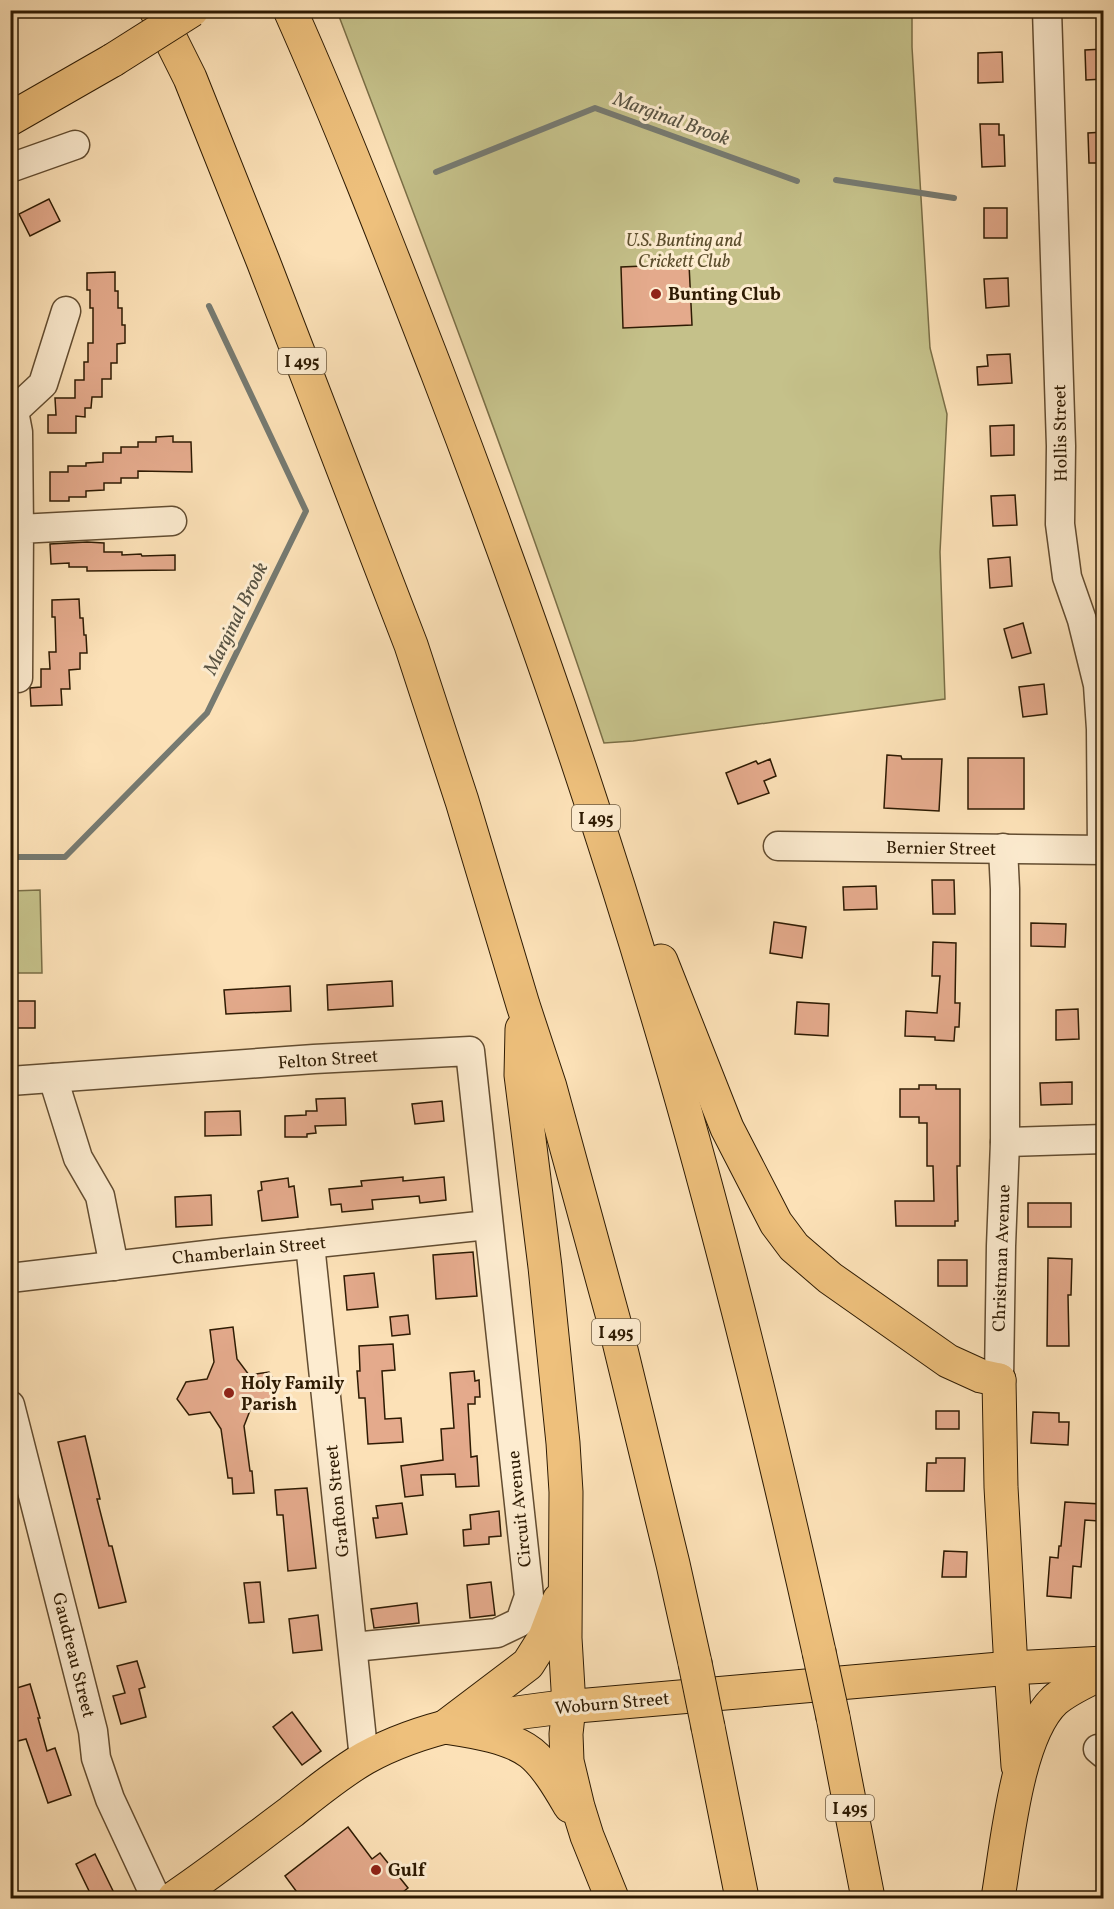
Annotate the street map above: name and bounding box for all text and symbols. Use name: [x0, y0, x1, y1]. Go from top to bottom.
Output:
water label: Marginal Brook: [608, 85, 734, 154]
park label: U.S. Bunting and Crickett Club: [626, 229, 742, 275]
place label: Bunting Club: [668, 283, 781, 308]
marker: Bunting Club: [649, 287, 663, 301]
road number: I 495: [278, 348, 326, 374]
street label: Hollis Street: [1048, 384, 1075, 482]
water label: Marginal Brook: [197, 558, 276, 681]
road number: I 495: [572, 805, 620, 831]
street label: Bernier Street: [886, 836, 996, 863]
street label: Felton Street: [277, 1045, 379, 1076]
street label: Christman Avenue: [987, 1184, 1018, 1332]
street label: Chamberlain Street: [171, 1231, 327, 1272]
road number: I 495: [592, 1319, 640, 1345]
place label: Holy Family Parish: [241, 1372, 344, 1418]
marker: Holy Family Parish: [222, 1386, 236, 1400]
street label: Grafton Street: [320, 1443, 357, 1558]
street label: Circuit Avenue: [502, 1449, 539, 1568]
street label: Gaudreau Street: [45, 1590, 100, 1721]
street label: Woburn Street: [554, 1687, 671, 1722]
road number: I 495: [826, 1795, 874, 1821]
place label: Gulf: [388, 1859, 427, 1884]
marker: Gulf: [369, 1863, 383, 1877]

